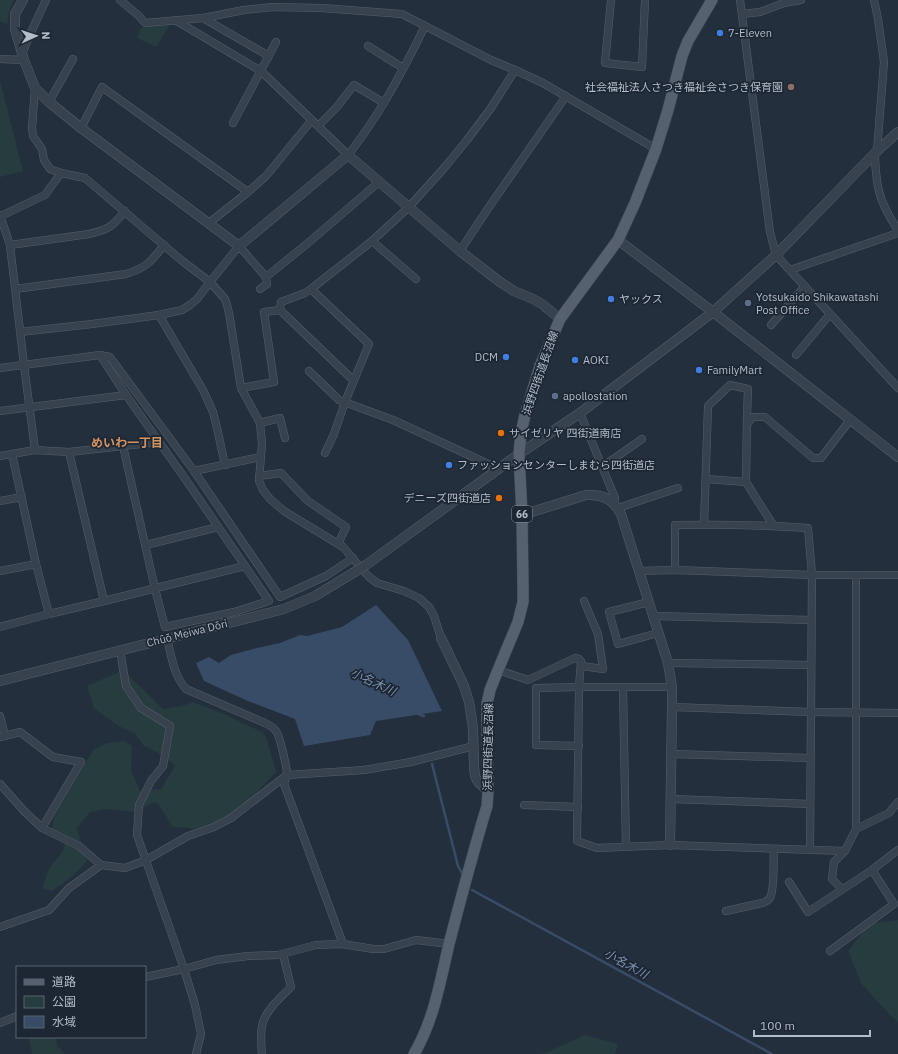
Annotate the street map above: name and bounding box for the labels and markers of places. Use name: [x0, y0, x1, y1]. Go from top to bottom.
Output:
place label: 7-Eleven: [728, 26, 772, 40]
marker: 7-Eleven: [715, 28, 725, 38]
place label: 社会福祉法人さつき福祉会さつき保育園: [585, 80, 783, 94]
marker: 社会福祉法人さつき福祉会さつき保育園: [786, 82, 796, 92]
place label: Yotsukaido Shikawatashi Post Office: [756, 290, 878, 317]
place label: ヤックス: [619, 292, 663, 306]
marker: ヤックス: [606, 294, 616, 304]
marker: Yotsukaido Shikawatashi Post Office: [743, 298, 753, 308]
place label: DCM: [475, 350, 498, 364]
marker: DCM: [501, 352, 511, 362]
place label: AOKI: [583, 353, 609, 367]
marker: AOKI: [570, 355, 580, 365]
place label: FamilyMart: [707, 363, 762, 377]
marker: FamilyMart: [694, 365, 704, 375]
place label: apollostation: [563, 389, 628, 403]
marker: apollostation: [550, 391, 560, 401]
place label: サイゼリヤ 四街道南店: [509, 426, 622, 440]
marker: サイゼリヤ 四街道南店: [496, 428, 506, 438]
place label: ファッションセンターしまむら四街道店: [457, 458, 655, 472]
marker: ファッションセンターしまむら四街道店: [444, 460, 454, 470]
place label: デニーズ四街道店: [404, 491, 491, 505]
marker: デニーズ四街道店: [494, 493, 504, 503]

